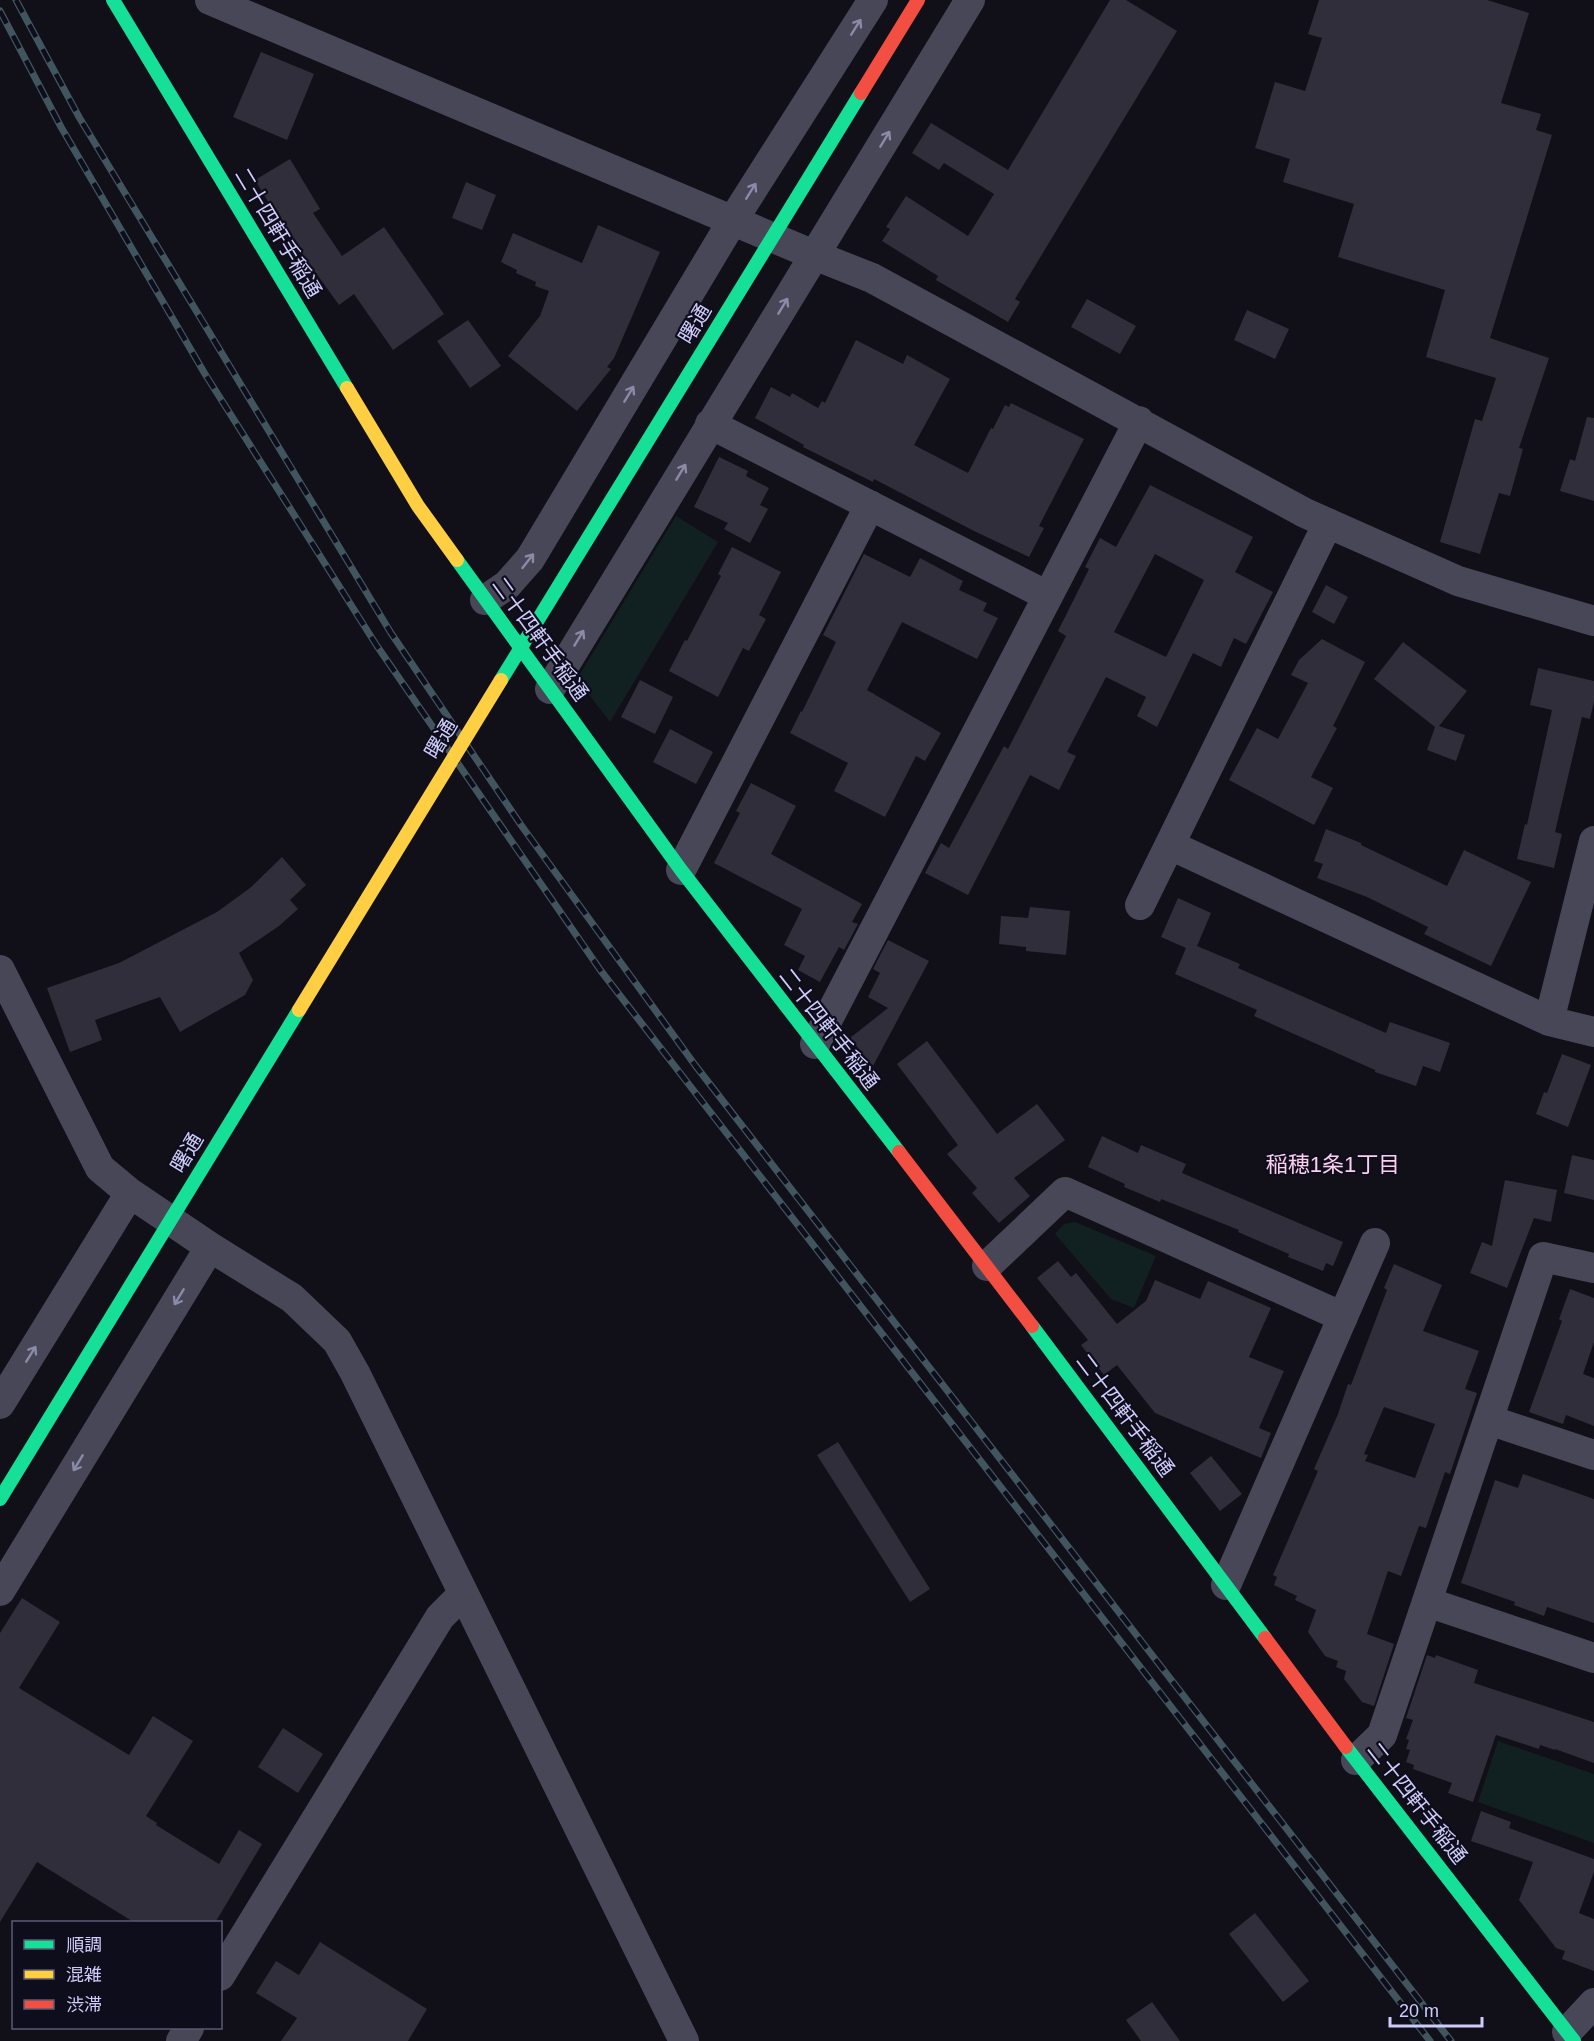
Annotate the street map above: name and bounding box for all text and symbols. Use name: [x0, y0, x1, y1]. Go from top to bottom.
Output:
one-way arrow: [850, 19, 862, 36]
one-way arrow: [879, 131, 891, 148]
street label: 二十四軒手稲通: [231, 164, 326, 302]
one-way arrow: [745, 183, 757, 200]
one-way arrow: [777, 298, 789, 315]
street label: 曙通: [674, 300, 715, 348]
one-way arrow: [623, 386, 635, 403]
one-way arrow: [676, 464, 688, 481]
one-way arrow: [521, 553, 534, 569]
street label: 二十四軒手稲通: [488, 572, 593, 705]
one-way arrow: [574, 630, 586, 647]
street label: 曙通: [420, 715, 461, 763]
street label: 二十四軒手稲通: [775, 964, 884, 1094]
street label: 曙通: [166, 1129, 207, 1177]
district label: 稲穂1条1丁目: [1266, 1152, 1400, 1177]
one-way arrow: [173, 1288, 185, 1305]
one-way arrow: [25, 1346, 37, 1363]
street label: 二十四軒手稲通: [1072, 1349, 1179, 1480]
one-way arrow: [71, 1454, 83, 1471]
street label: 二十四軒手稲通: [1363, 1738, 1472, 1868]
legend: [12, 1921, 222, 2029]
text: 順調: [66, 1935, 102, 1955]
text: 混雑: [66, 1965, 102, 1985]
scale bar: [1390, 1990, 1482, 2028]
text: 渋滞: [66, 1995, 102, 2015]
text: 20 m: [1399, 2001, 1439, 2021]

